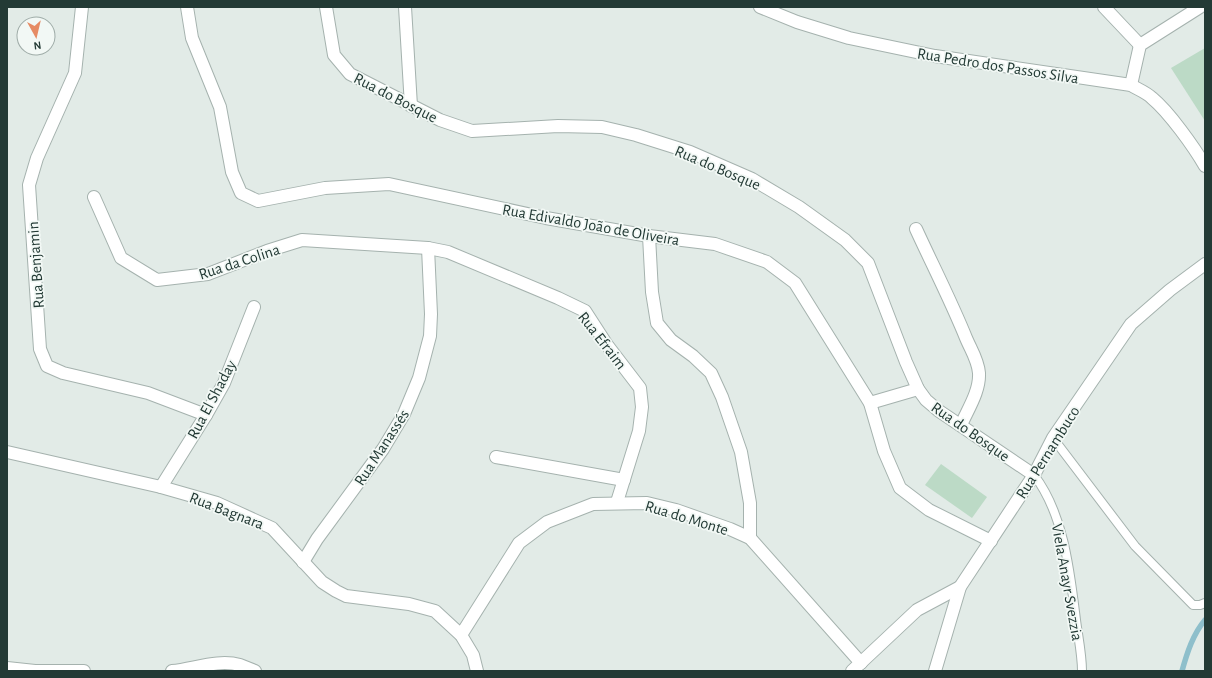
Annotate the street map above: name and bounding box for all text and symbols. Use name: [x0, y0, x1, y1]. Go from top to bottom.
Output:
north arrow: [16, 16, 56, 56]
text: N: [33, 39, 42, 51]
street label: Rua Pedro dos Passos Silva: [916, 45, 1080, 87]
street label: Rua do Bosque: [351, 70, 440, 126]
street label: Rua do Bosque: [672, 143, 763, 193]
street label: Rua Edivaldo João de Oliveira: [501, 202, 681, 248]
street label: Rua Benjamin: [25, 221, 48, 309]
street label: Rua da Colina: [197, 241, 282, 283]
street label: Rua Efraim: [575, 309, 629, 372]
street label: Rua El Shaday: [185, 357, 240, 442]
street label: Rua do Bosque: [928, 399, 1012, 465]
street label: Rua Pernambuco: [1013, 403, 1083, 502]
street label: Rua Manassés: [351, 407, 412, 488]
street label: Rua Bagnara: [187, 489, 266, 532]
street label: Rua do Monte: [643, 498, 730, 538]
street label: Viela Anayr Svezzia: [1048, 522, 1085, 642]

